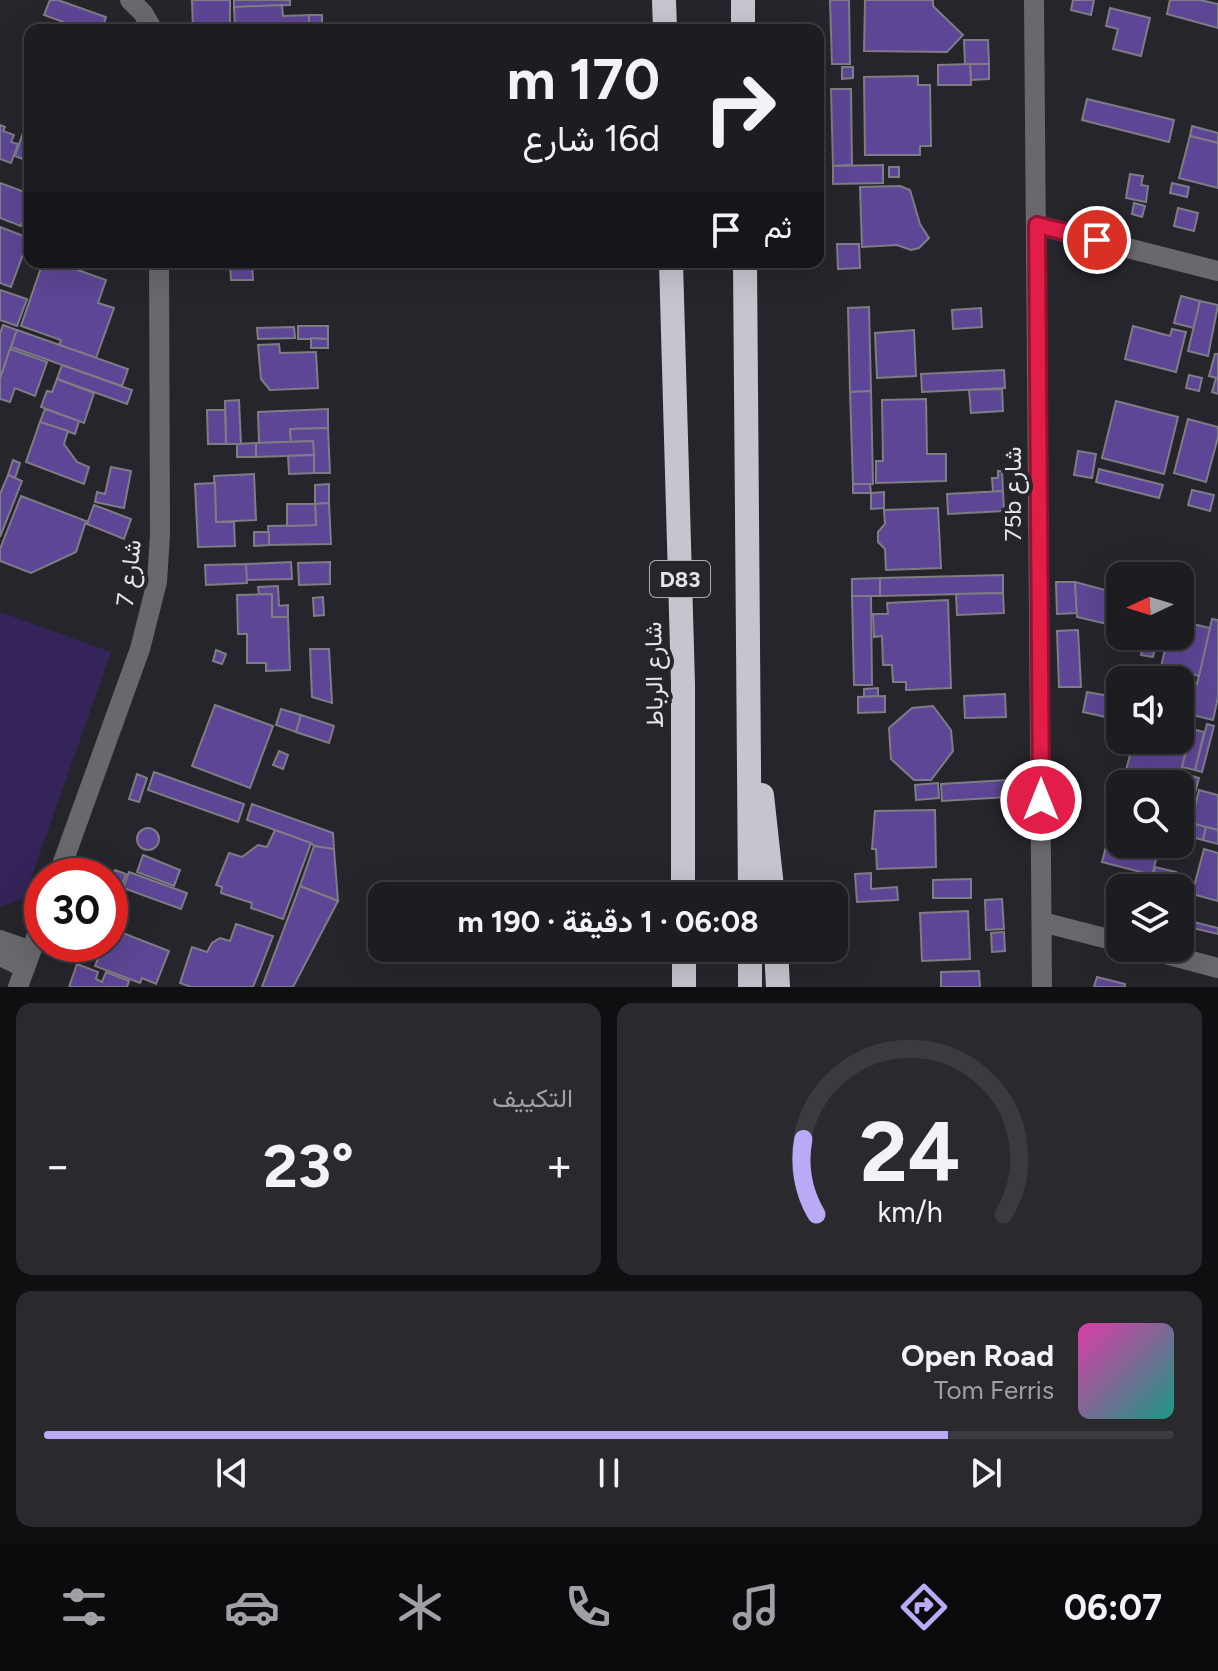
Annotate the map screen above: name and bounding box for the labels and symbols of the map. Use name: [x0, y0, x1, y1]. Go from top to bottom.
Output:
pin: [1063, 206, 1131, 274]
street label: 75b شارع: [998, 447, 1029, 541]
street label: شارع 7: [110, 538, 149, 608]
road number: D83: [650, 561, 710, 597]
north arrow: [1106, 562, 1194, 650]
street label: شارع الرباط: [638, 621, 671, 729]
position arrow: [999, 758, 1083, 842]
speed limit sign: 30: [24, 858, 128, 962]

